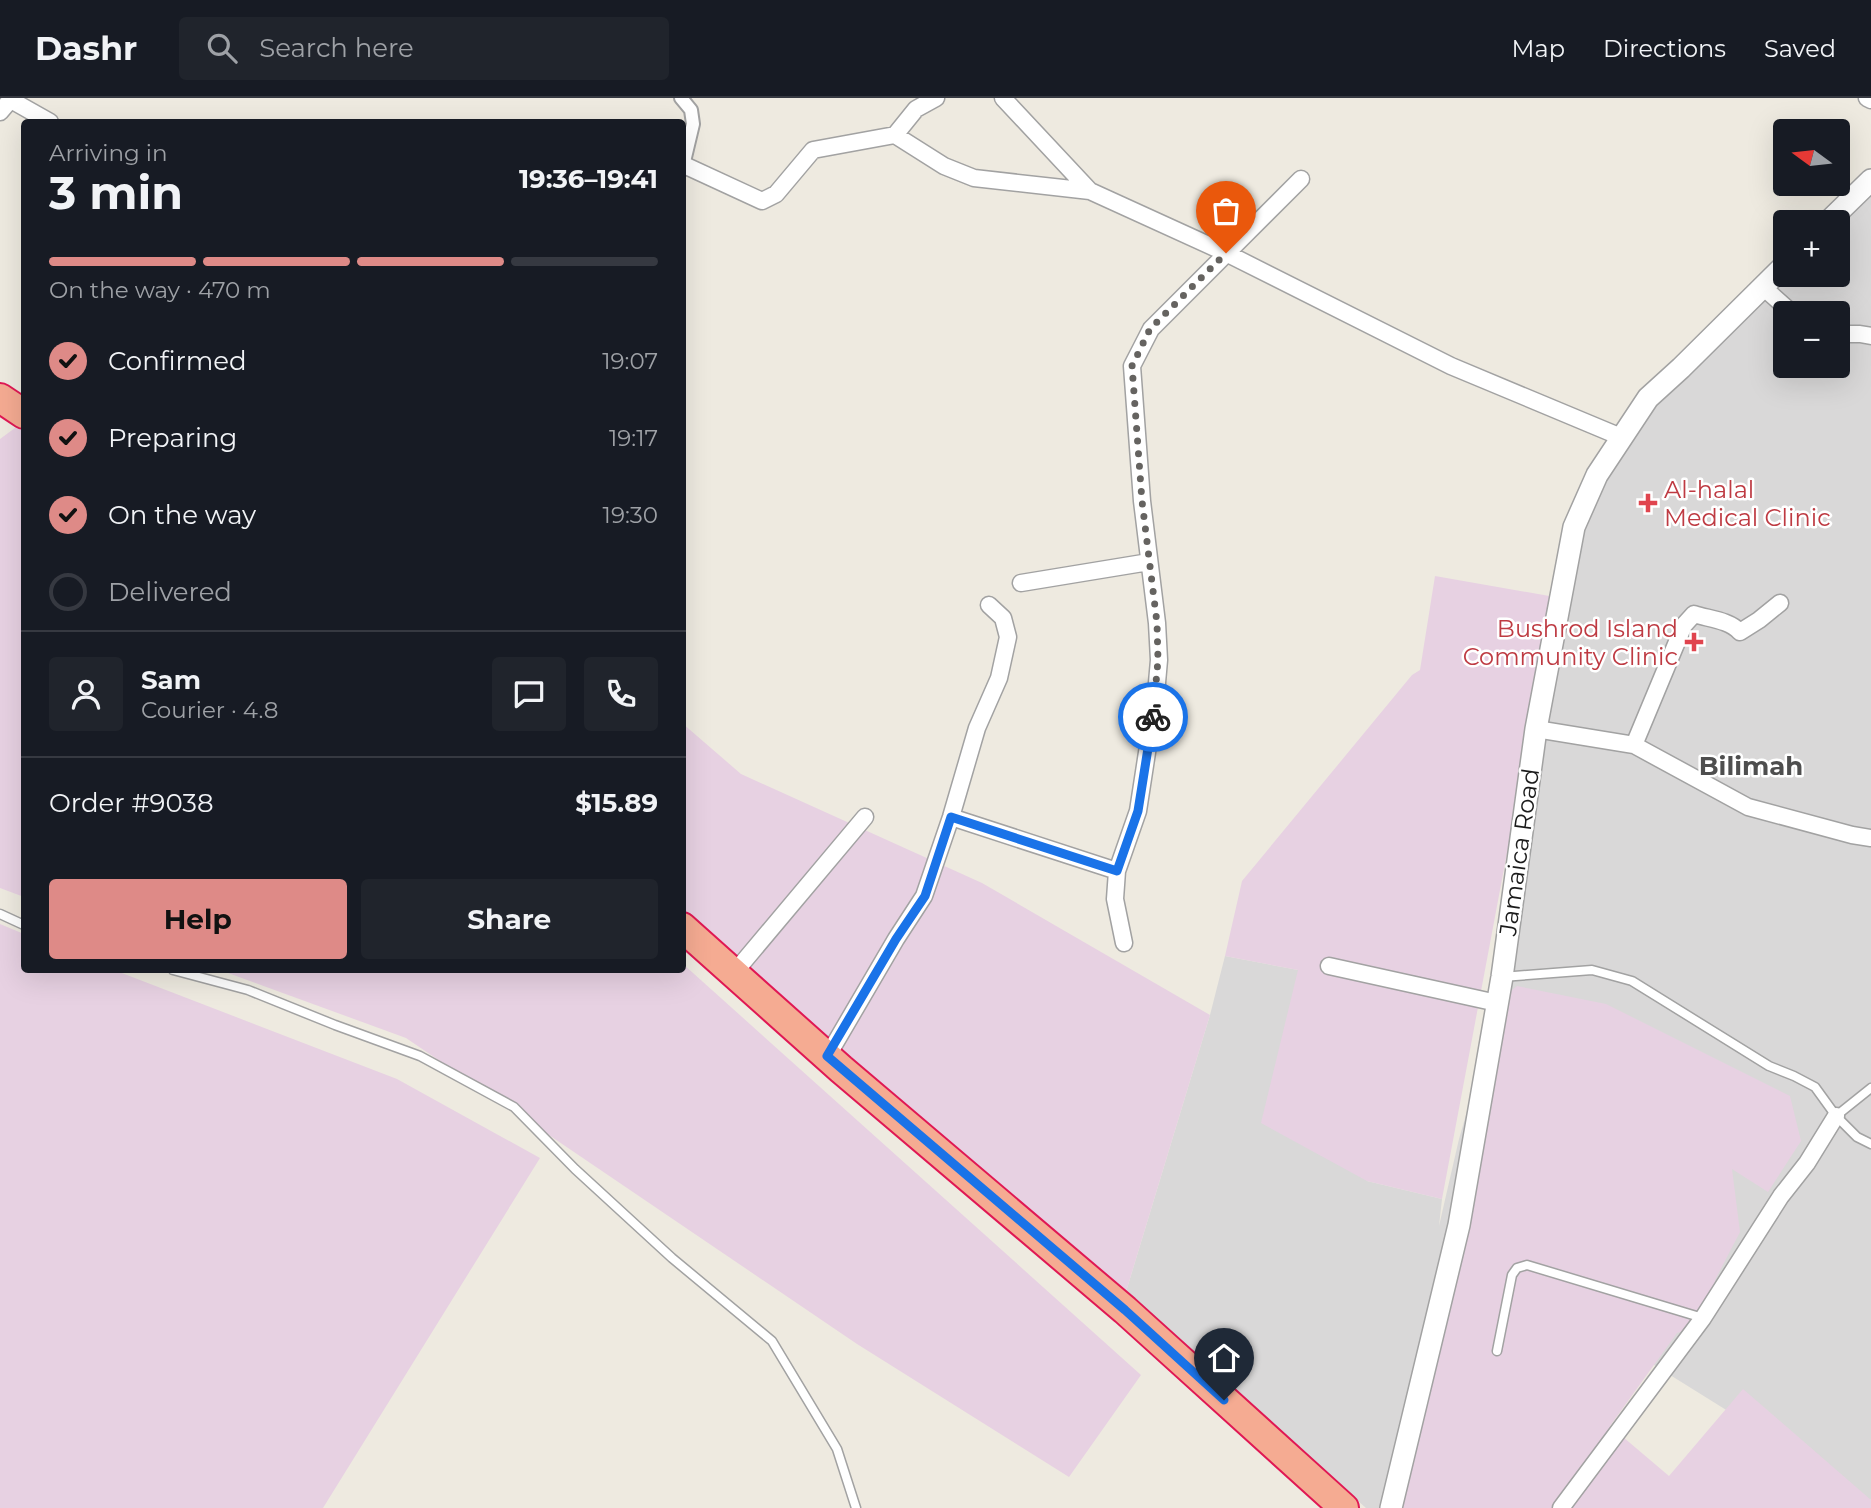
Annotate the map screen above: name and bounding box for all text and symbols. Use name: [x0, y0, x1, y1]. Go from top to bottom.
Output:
search box: [179, 17, 669, 80]
text: Dashr: [35, 28, 137, 68]
icon: search: [203, 29, 241, 67]
text: Search here: [259, 32, 414, 64]
text: Map: [1512, 34, 1565, 63]
text: Directions: [1603, 34, 1726, 63]
text: Saved: [1764, 34, 1836, 63]
north arrow: [1773, 119, 1850, 196]
map controls: [1773, 119, 1850, 378]
text: Arriving in: [49, 139, 168, 167]
text: 19:36–19:41: [519, 163, 658, 195]
text: 3 min: [49, 164, 183, 221]
pin: [1196, 181, 1256, 253]
icon: bag: [1207, 192, 1245, 230]
button: +: [1773, 210, 1850, 287]
text: On the way · 470 m: [49, 276, 271, 304]
button: −: [1773, 301, 1850, 378]
icon: check: [49, 342, 87, 380]
text: Confirmed: [108, 345, 247, 377]
text: 19:07: [602, 347, 658, 375]
icon: check: [49, 419, 87, 457]
text: Preparing: [108, 422, 237, 454]
text: 19:17: [609, 424, 658, 452]
place label: Al-halal Medical Clinic: [1664, 475, 1831, 532]
marker: Al-halal Medical Clinic: [1638, 493, 1658, 513]
icon: check: [49, 496, 87, 534]
text: On the way: [108, 499, 256, 531]
text: 19:30: [603, 501, 658, 529]
text: Delivered: [108, 576, 232, 608]
place label: Bushrod Island Community Clinic: [1463, 614, 1678, 671]
marker: Bushrod Island Community Clinic: [1684, 632, 1704, 652]
button: person: [49, 657, 123, 731]
button: chat: [492, 657, 566, 731]
button: phone: [584, 657, 658, 731]
text: Sam: [141, 664, 201, 696]
courier: [1118, 682, 1188, 752]
text: Courier · 4.8: [141, 696, 278, 724]
icon: bike: [1134, 698, 1172, 736]
district label: Bilimah: [1699, 750, 1803, 782]
street label: Jamaica Road: [1493, 766, 1545, 939]
text: Order #9038: [49, 787, 214, 819]
text: $15.89: [575, 787, 658, 819]
button: Help: [49, 879, 347, 959]
button: Share: [361, 879, 658, 959]
pin: [1194, 1328, 1254, 1400]
icon: home: [1205, 1339, 1243, 1377]

